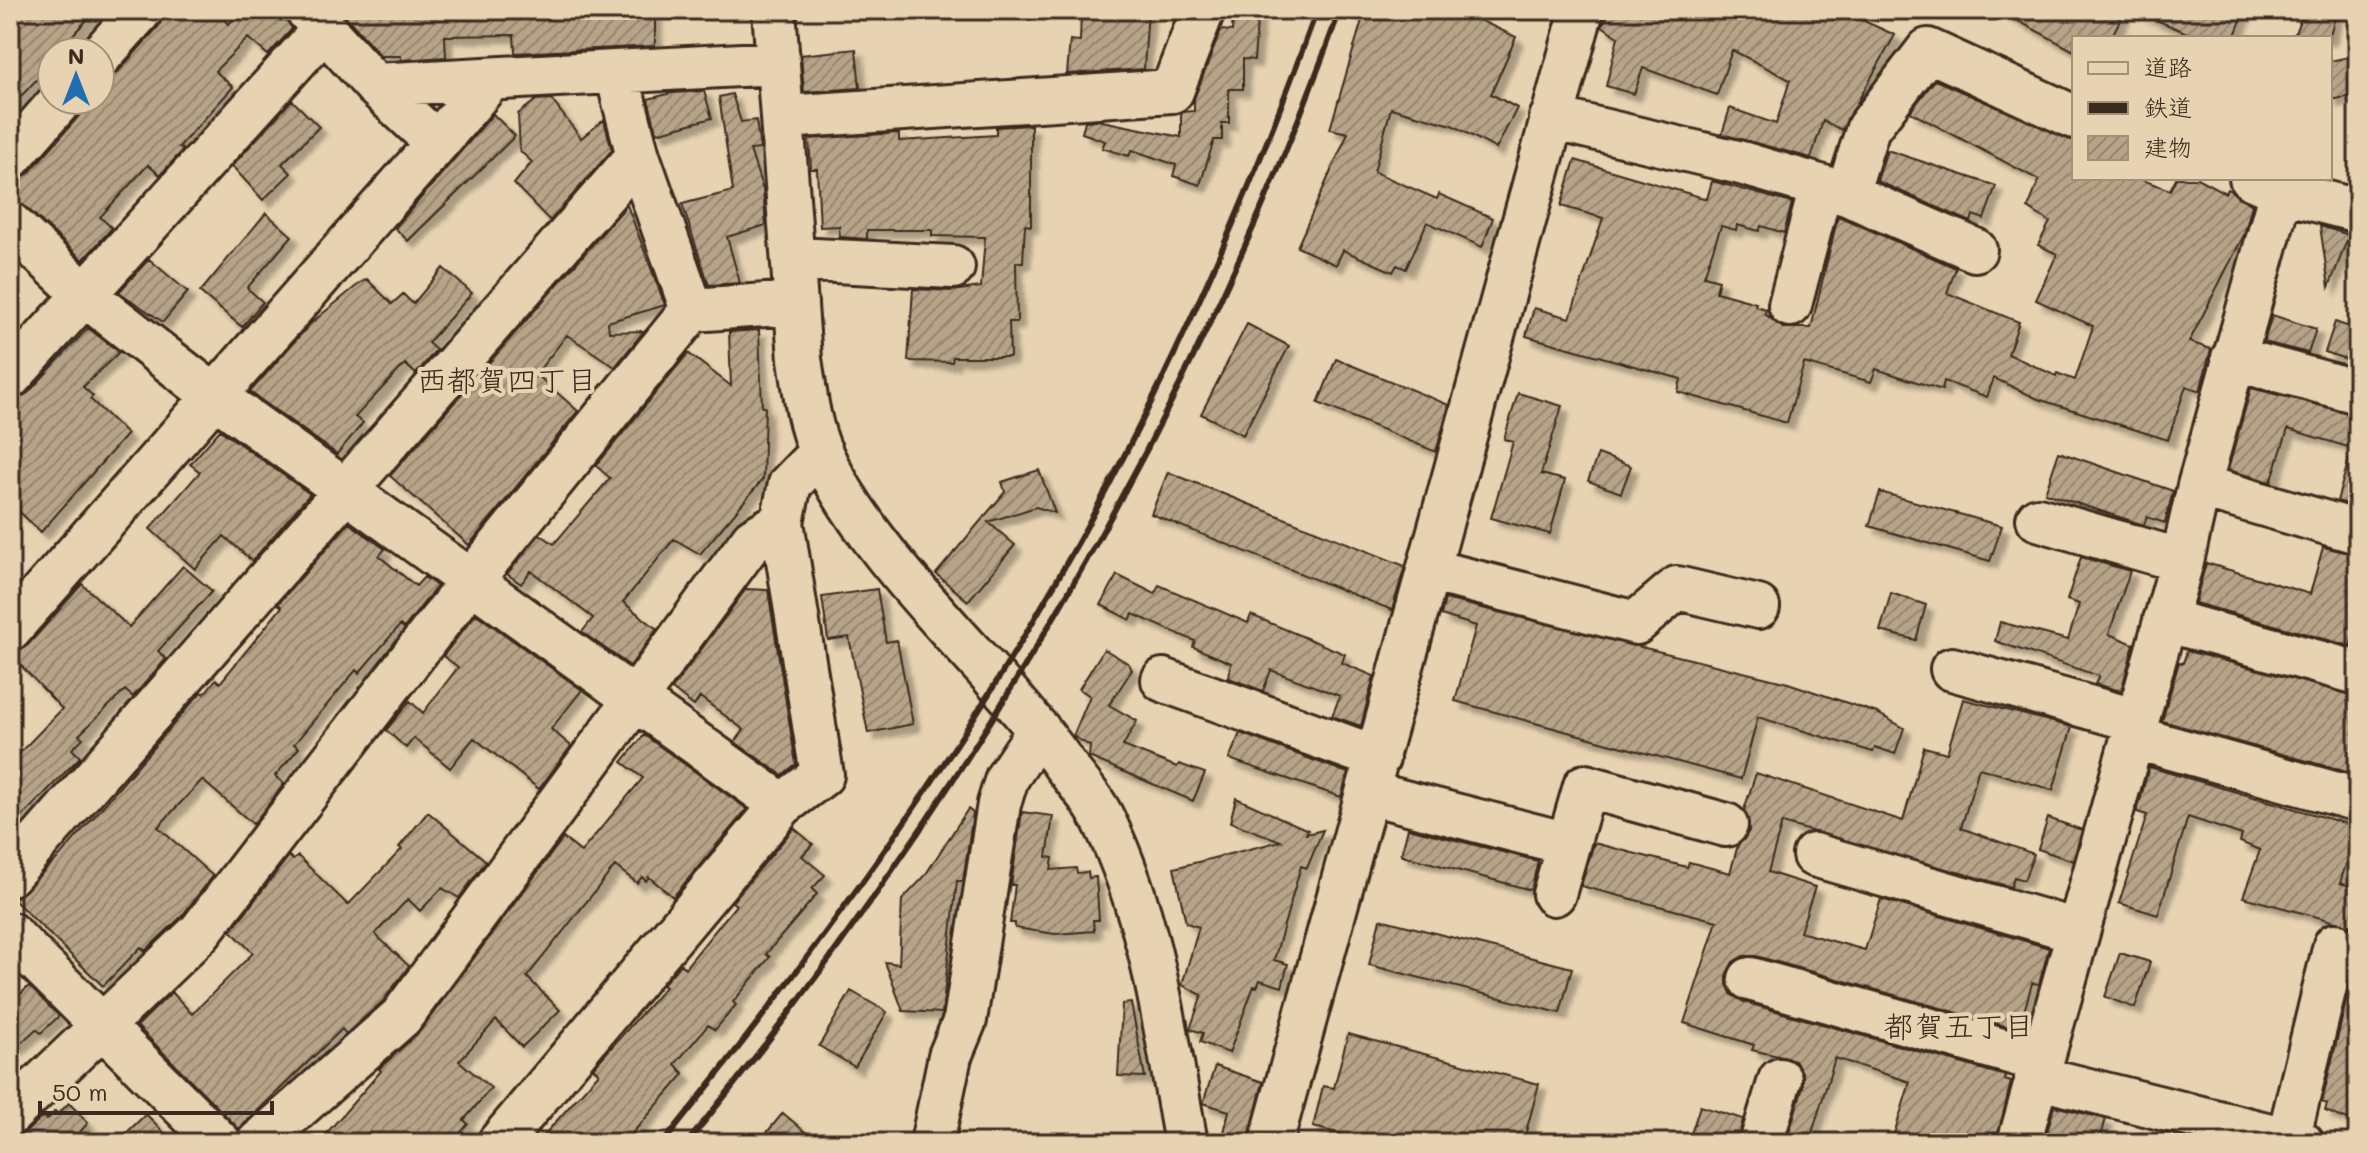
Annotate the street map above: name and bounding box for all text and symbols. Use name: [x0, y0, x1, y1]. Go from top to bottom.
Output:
north arrow: [36, 36, 116, 116]
legend: [2072, 36, 2332, 180]
text: N: [68, 41, 84, 70]
text: 道路: [2144, 51, 2192, 82]
text: 鉄道: [2144, 91, 2192, 122]
text: 建物: [2144, 131, 2192, 162]
district label: 西都賀四丁目: [417, 359, 597, 399]
district label: 都賀五丁目: [1884, 1005, 2034, 1045]
scale bar: [40, 1065, 272, 1115]
text: 50 m: [52, 1076, 108, 1107]

